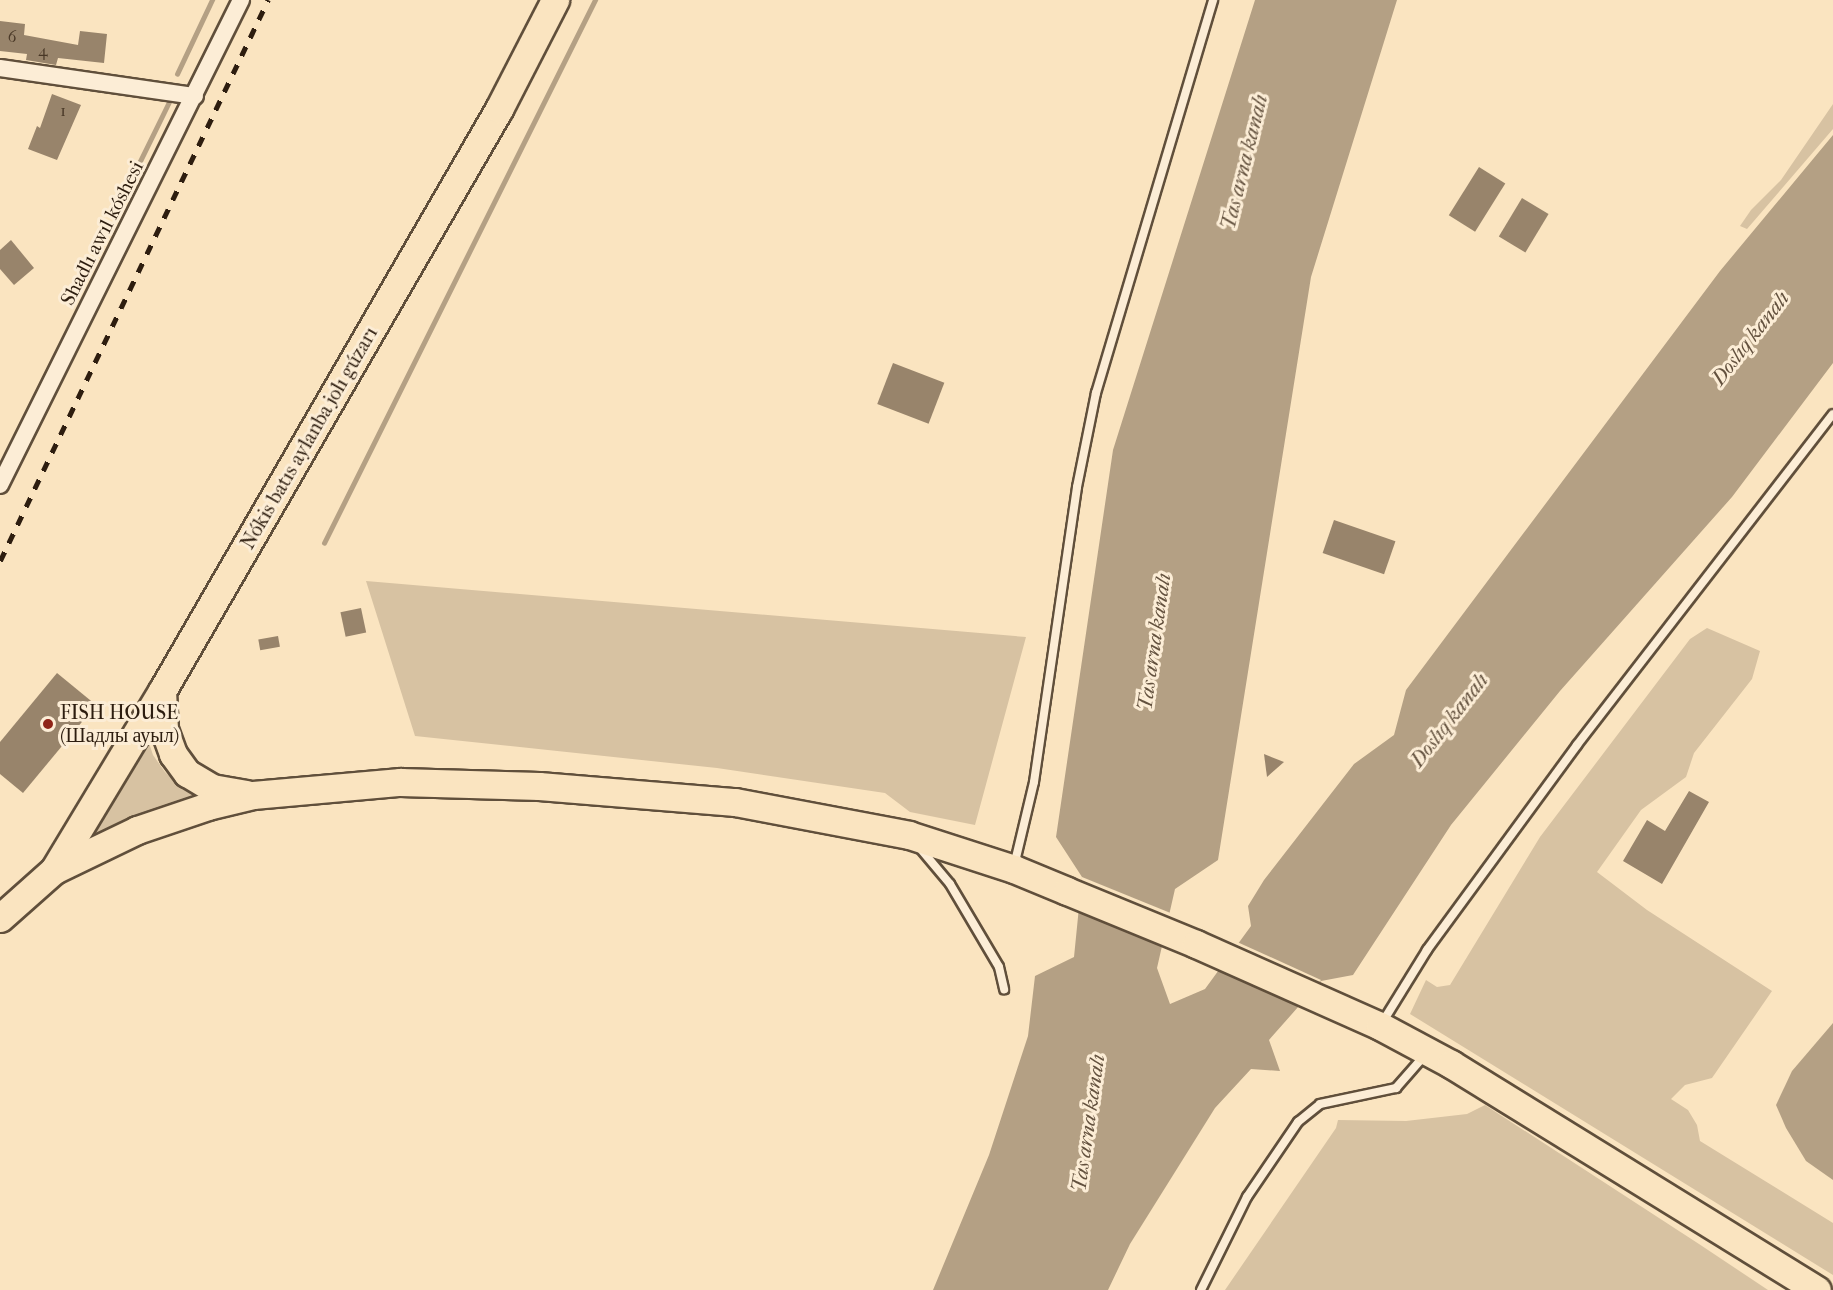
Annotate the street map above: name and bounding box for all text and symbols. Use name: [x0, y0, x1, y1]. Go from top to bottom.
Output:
house number: 6: [8, 27, 16, 47]
house number: 4: [38, 41, 48, 61]
water label: Tas arna kanalı: [1215, 92, 1273, 232]
house number: 1: [60, 101, 66, 121]
street label: Shadlı awıl kóshesi: [55, 157, 149, 309]
water label: Doslıq kanalı: [1706, 286, 1794, 390]
street label: Nókis batıs aylanba jolı gúzarı: [235, 323, 383, 553]
water label: Tas arna kanalı: [1132, 572, 1176, 712]
water label: Doslıq kanalı: [1405, 668, 1493, 772]
place label: FISH HOUSE (Шадлы ауыл): [60, 700, 179, 747]
marker: FISH HOUSE (Шадлы ауыл): [41, 717, 55, 731]
water label: Tas arna kanalı: [1066, 1053, 1110, 1193]

